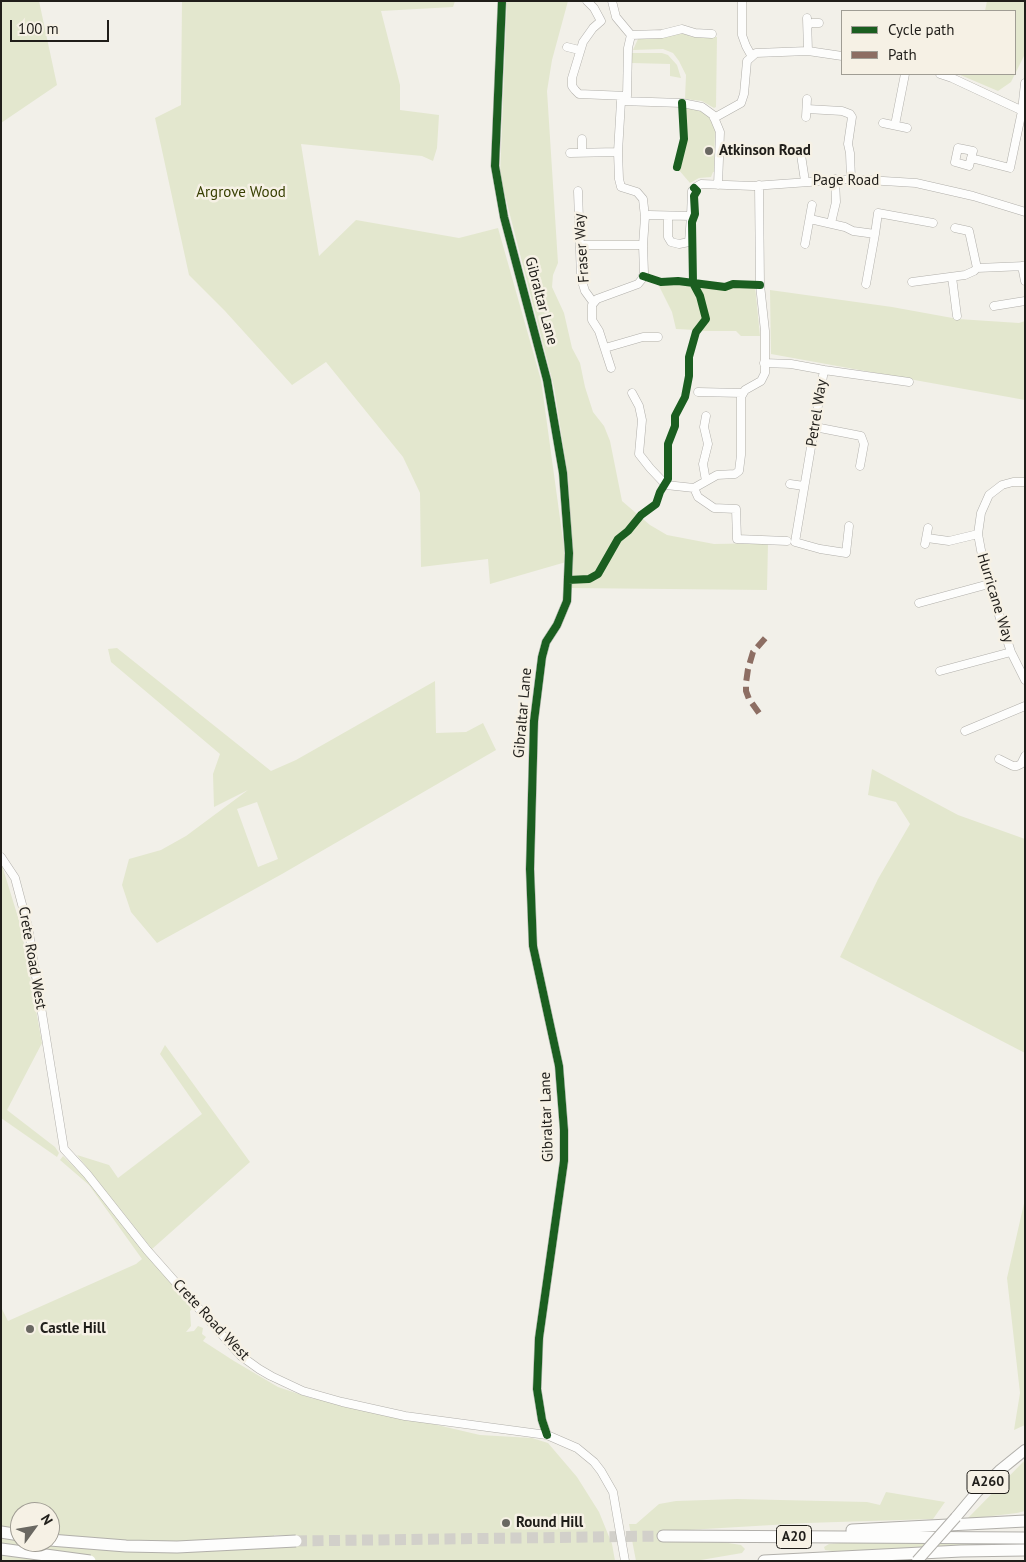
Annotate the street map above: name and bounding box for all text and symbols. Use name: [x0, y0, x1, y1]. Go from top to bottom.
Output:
scale bar: [12, 10, 111, 42]
legend: [841, 10, 1016, 75]
text: 100 m: [18, 19, 59, 38]
text: Cycle path: [888, 20, 954, 39]
text: Path: [888, 45, 917, 64]
place label: Atkinson Road: [719, 142, 811, 160]
marker: Atkinson Road: [703, 145, 715, 157]
street label: Page Road: [813, 172, 879, 190]
park label: Argrove Wood: [196, 184, 286, 202]
street label: Fraser Way: [571, 213, 593, 283]
street label: Gibraltar Lane: [521, 255, 561, 347]
street label: Petrel Way: [803, 378, 831, 448]
street label: Hurricane Way: [973, 551, 1017, 645]
street label: Gibraltar Lane: [510, 667, 536, 759]
street label: Crete Road West: [14, 905, 50, 1011]
street label: Gibraltar Lane: [536, 1071, 558, 1163]
street label: Crete Road West: [169, 1276, 253, 1364]
place label: Castle Hill: [40, 1320, 106, 1338]
marker: Castle Hill: [24, 1323, 36, 1335]
road number: A260: [967, 1470, 1009, 1494]
north arrow: [10, 1502, 60, 1552]
text: N: [37, 1511, 57, 1528]
place label: Round Hill: [516, 1514, 583, 1532]
marker: Round Hill: [500, 1517, 512, 1529]
road number: A20: [776, 1525, 812, 1548]

